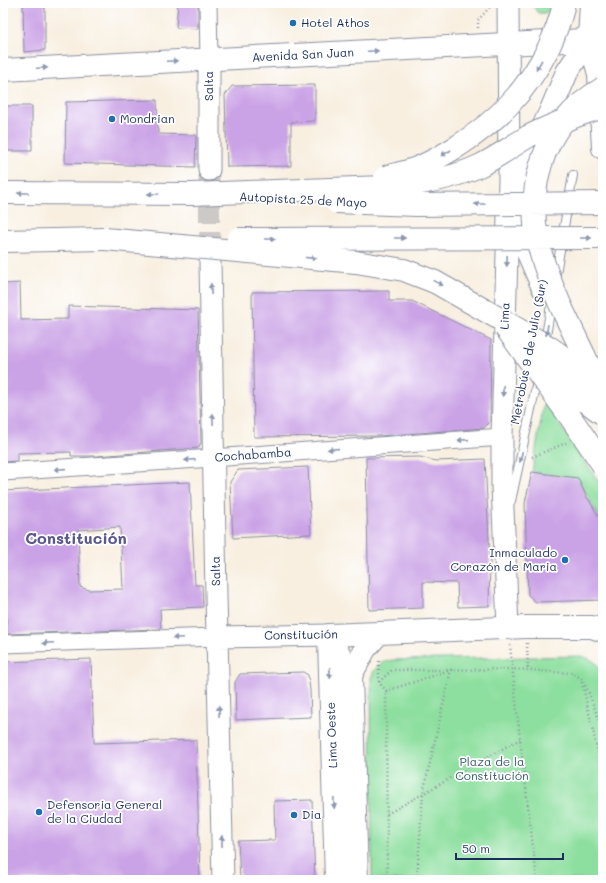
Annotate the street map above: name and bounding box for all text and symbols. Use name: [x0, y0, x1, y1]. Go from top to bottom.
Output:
place label: Hotel Athos: [301, 14, 370, 30]
marker: Hotel Athos: [288, 18, 298, 28]
street label: Avenida San Juan: [252, 43, 354, 65]
one-way arrow: [367, 48, 379, 55]
one-way arrow: [166, 58, 179, 64]
one-way arrow: [536, 59, 543, 71]
one-way arrow: [36, 65, 49, 71]
street label: Salta: [200, 71, 216, 101]
place label: Mondrian: [120, 110, 175, 126]
marker: Mondrian: [107, 114, 117, 124]
one-way arrow: [440, 150, 452, 157]
street label: Autopista 25 de Mayo: [239, 188, 367, 210]
one-way arrow: [16, 190, 29, 196]
one-way arrow: [146, 191, 159, 197]
one-way arrow: [473, 201, 486, 207]
one-way arrow: [394, 235, 407, 241]
one-way arrow: [580, 235, 593, 241]
one-way arrow: [264, 236, 277, 242]
one-way arrow: [305, 255, 317, 261]
one-way arrow: [504, 255, 510, 268]
street label: Metrobús 9 de Julio (Sur): [506, 278, 550, 426]
one-way arrow: [432, 280, 443, 286]
one-way arrow: [208, 282, 214, 295]
street label: Lima: [496, 302, 512, 330]
one-way arrow: [544, 324, 550, 336]
one-way arrow: [500, 385, 506, 398]
one-way arrow: [210, 412, 216, 425]
one-way arrow: [457, 436, 469, 443]
street label: Cochabamba: [214, 443, 292, 465]
one-way arrow: [327, 446, 339, 453]
one-way arrow: [517, 451, 523, 463]
one-way arrow: [183, 457, 196, 463]
one-way arrow: [54, 465, 66, 472]
district label: Constitución: [25, 527, 127, 548]
place label: Inmaculado Corazón de Maria: [450, 544, 557, 574]
marker: Inmaculado Corazón de Maria: [560, 555, 570, 565]
street label: Salta: [207, 556, 223, 586]
street label: Constitución: [264, 625, 338, 643]
one-way arrow: [172, 635, 184, 642]
one-way arrow: [41, 640, 54, 646]
one-way arrow: [327, 667, 334, 679]
street label: Lima Oeste: [322, 702, 340, 768]
one-way arrow: [216, 704, 222, 717]
park label: Plaza de la Constitución: [455, 753, 529, 783]
place label: Defensoria General de la Ciudad: [47, 796, 162, 826]
one-way arrow: [331, 797, 337, 810]
place label: Dia: [302, 806, 321, 822]
marker: Defensoria General de la Ciudad: [34, 807, 44, 817]
marker: Dia: [289, 810, 299, 820]
one-way arrow: [219, 834, 225, 847]
scale bar: [456, 835, 563, 861]
text: 50 m: [462, 840, 490, 856]

